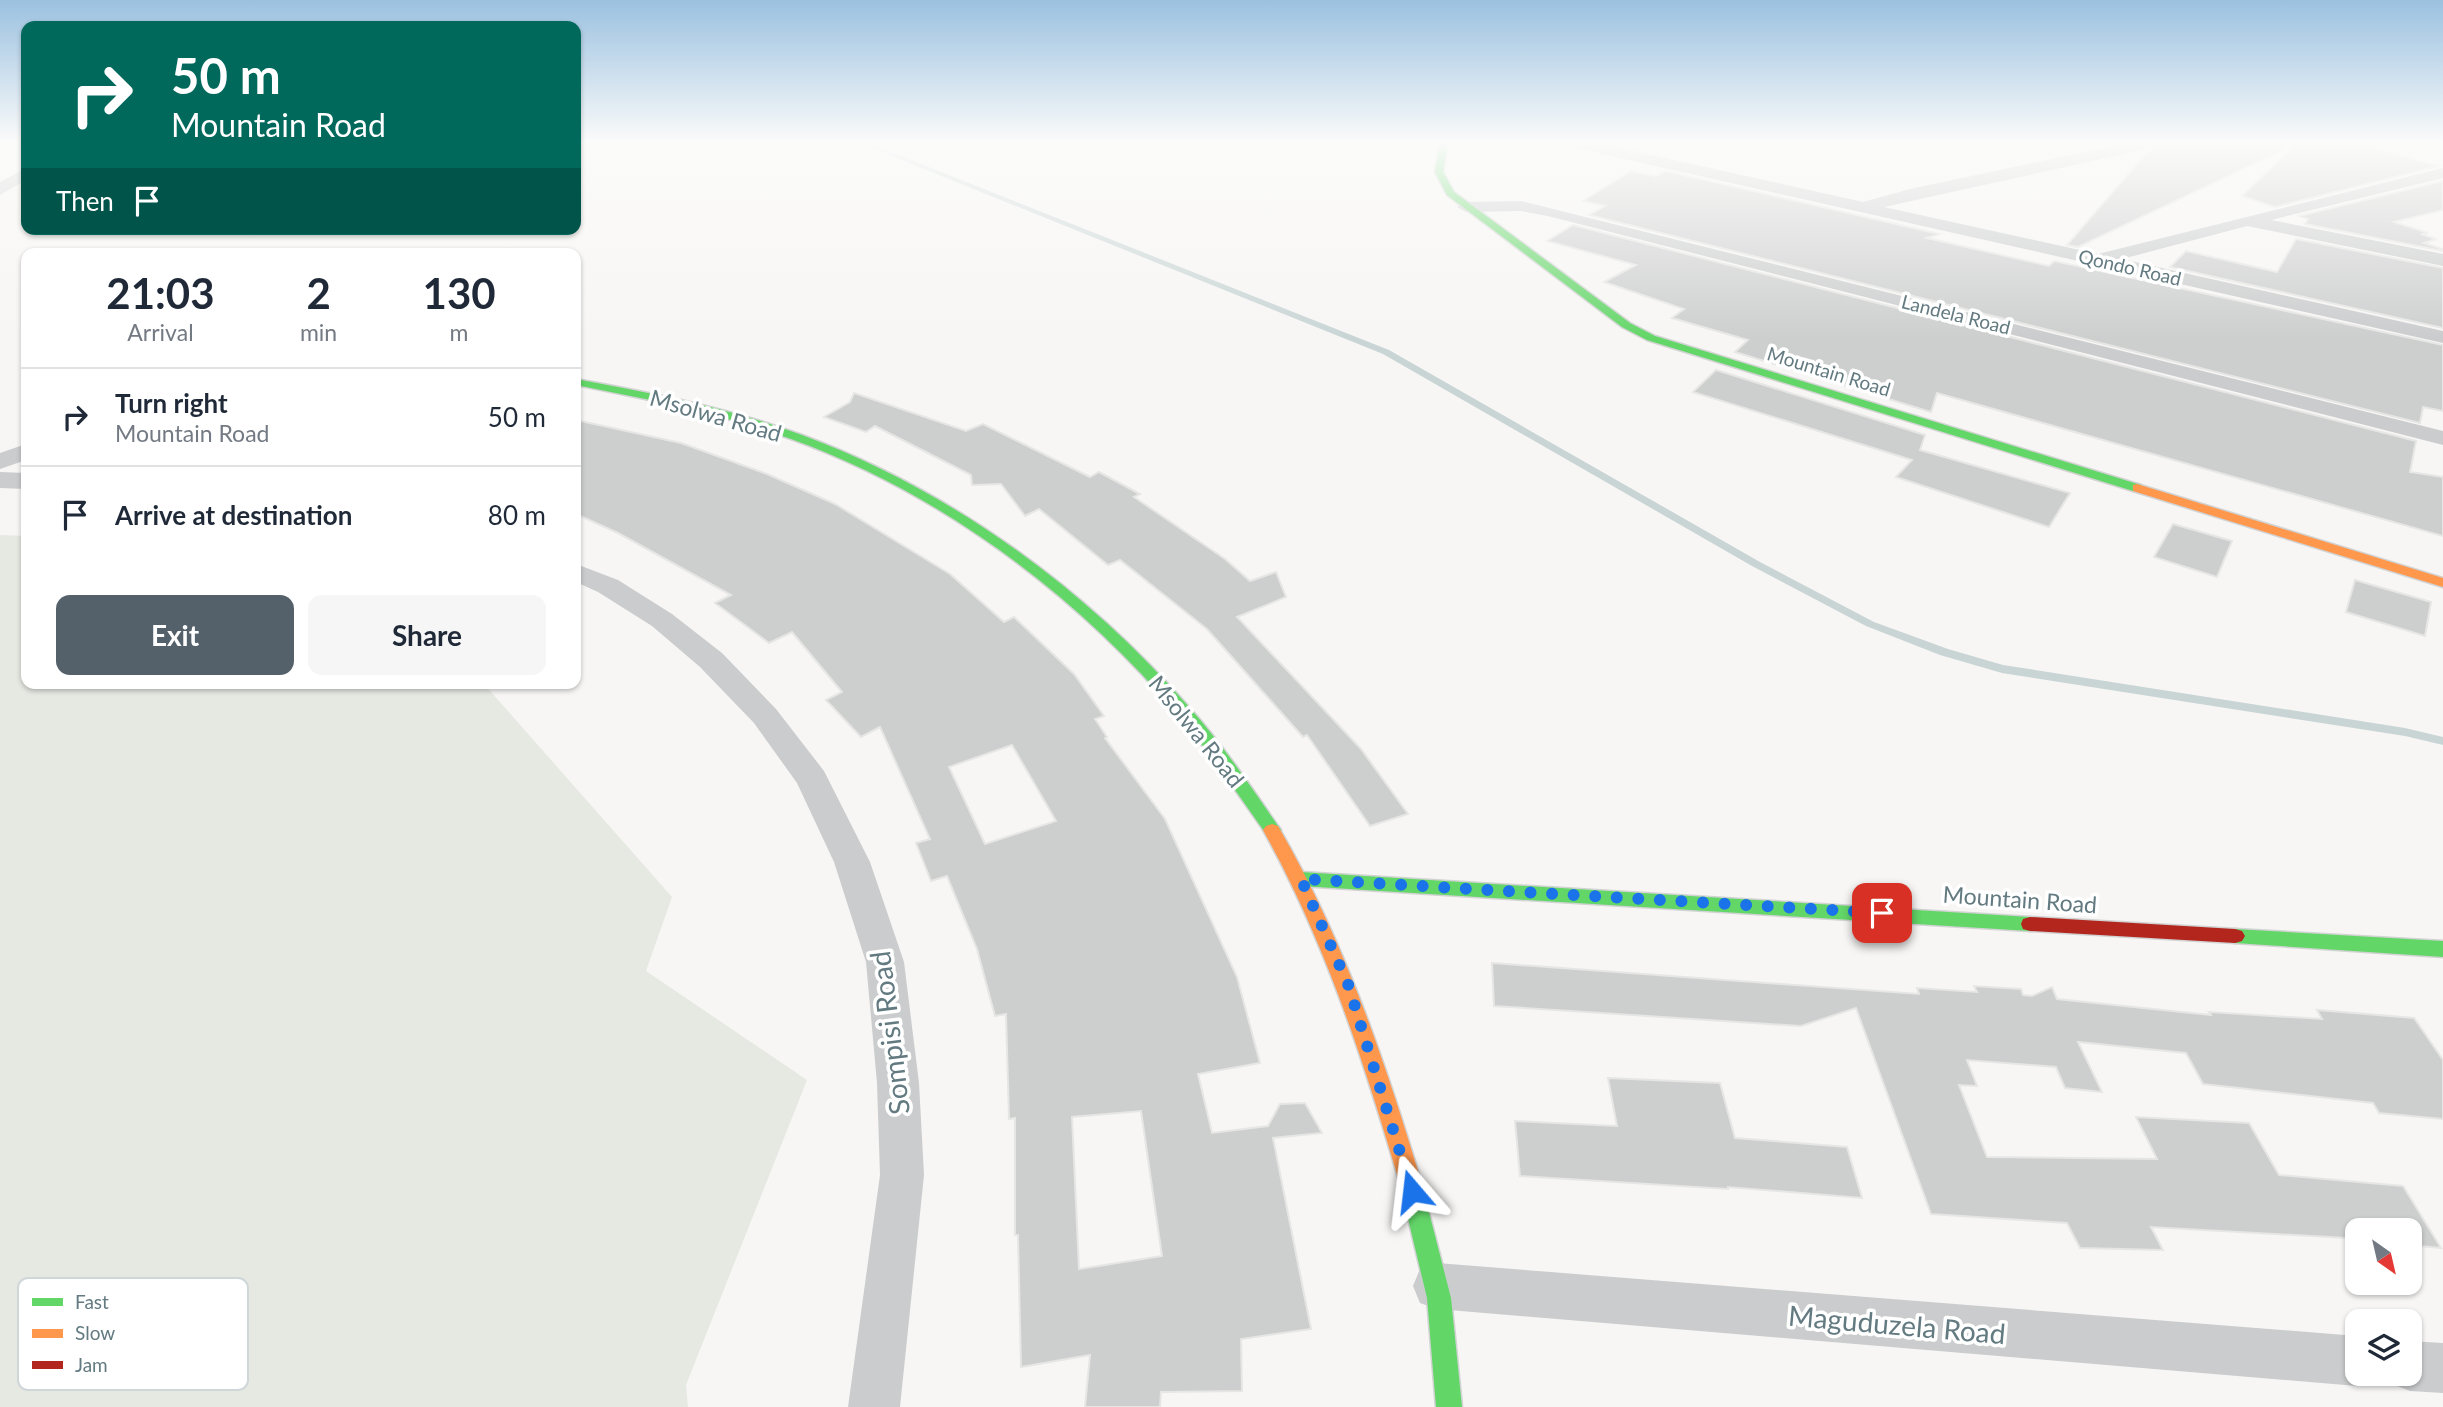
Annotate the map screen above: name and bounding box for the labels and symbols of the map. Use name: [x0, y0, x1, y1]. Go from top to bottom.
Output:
street label: Qondo Road: [2076, 244, 2184, 290]
street label: Landela Road: [1899, 289, 2013, 339]
street label: Mountain Road: [1765, 341, 1893, 401]
street label: Msolwa Road: [647, 383, 785, 447]
street label: Msolwa Road: [1143, 669, 1251, 793]
street label: Mountain Road: [1942, 880, 2098, 918]
pin: [1852, 883, 1912, 943]
street label: Sompisi Road: [862, 949, 916, 1117]
position arrow: [1375, 1154, 1449, 1228]
north arrow: [2345, 1218, 2422, 1295]
legend: [18, 1278, 248, 1390]
text: Fast: [75, 1290, 109, 1313]
street label: Maguduzela Road: [1787, 1298, 2007, 1350]
text: Slow: [75, 1321, 115, 1344]
text: Jam: [75, 1353, 108, 1376]

